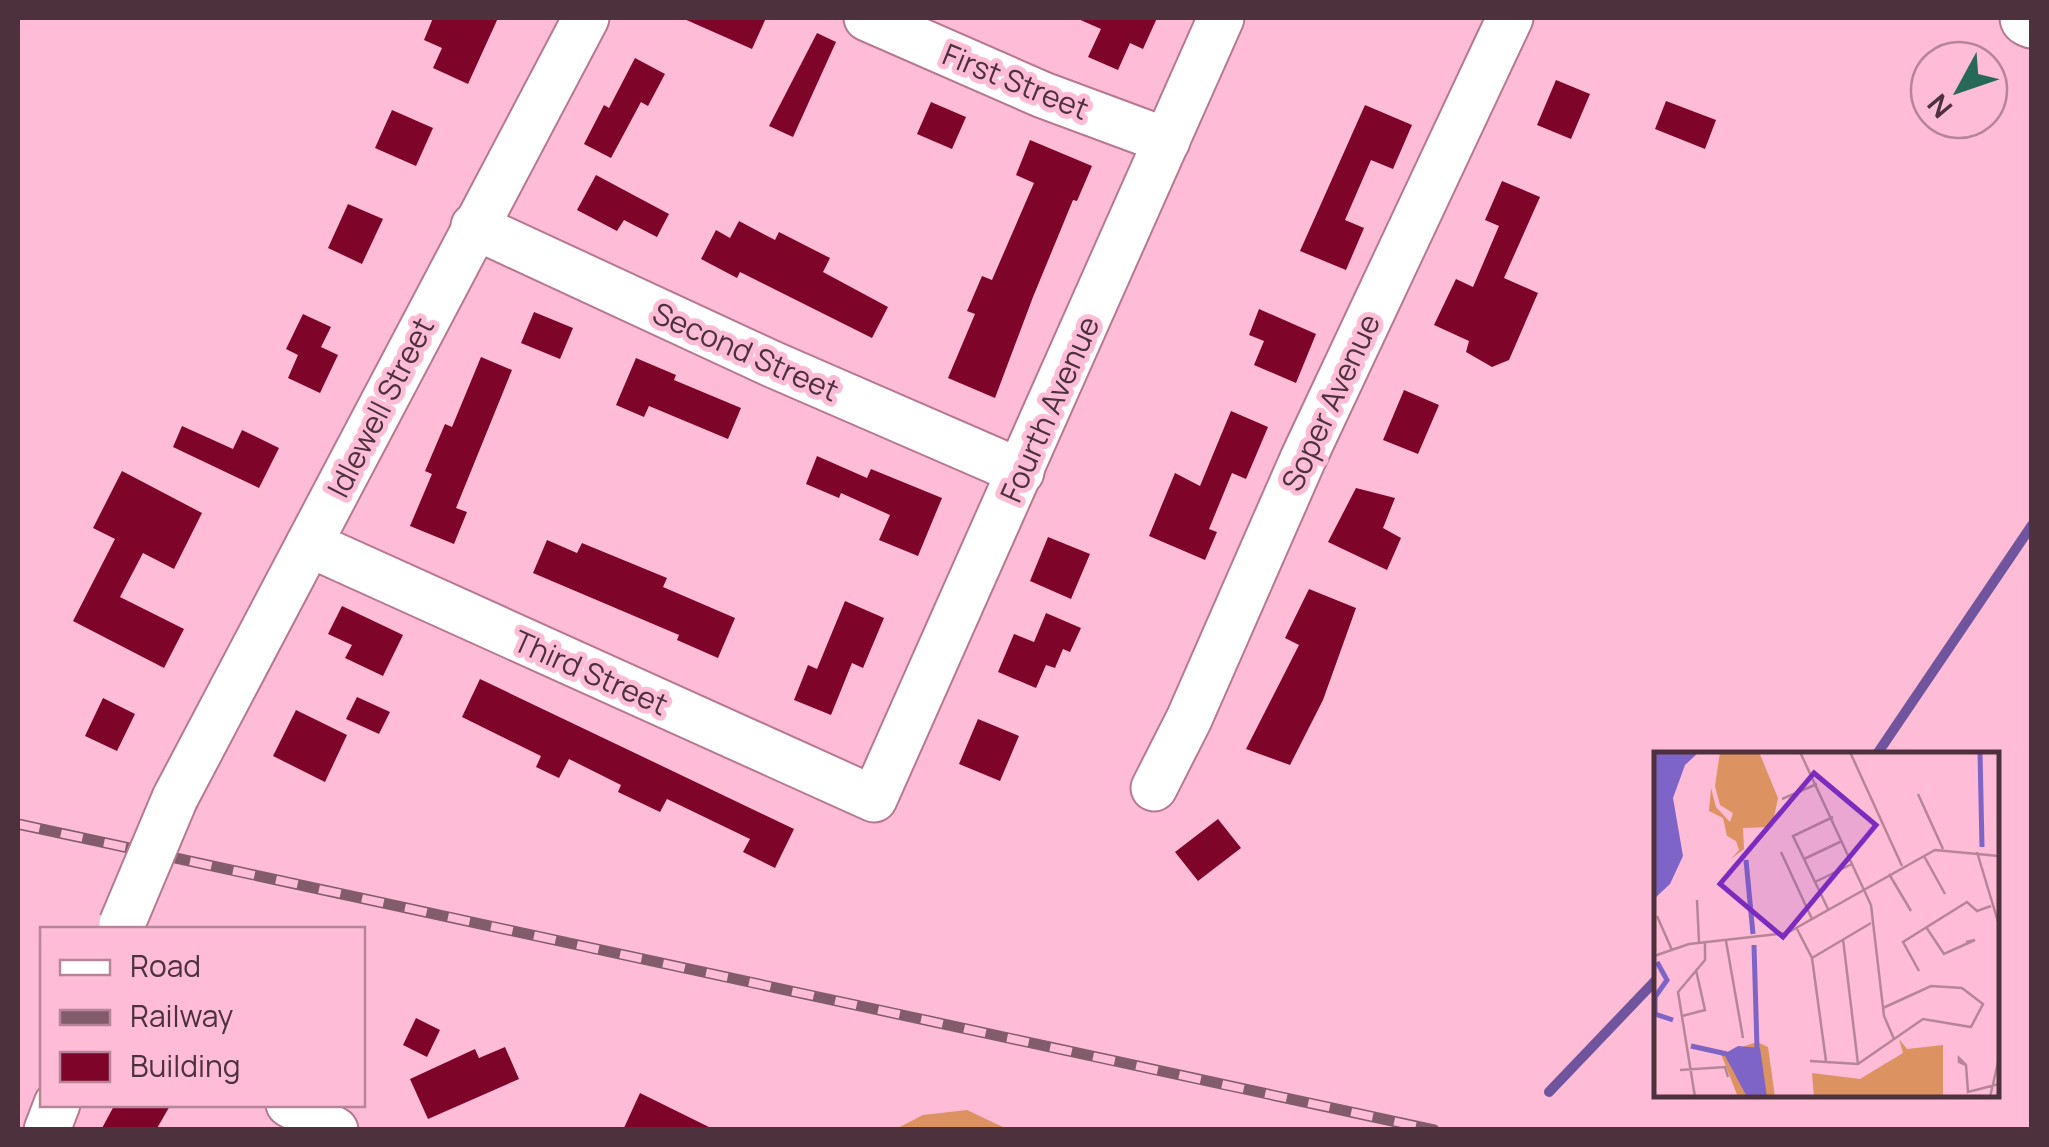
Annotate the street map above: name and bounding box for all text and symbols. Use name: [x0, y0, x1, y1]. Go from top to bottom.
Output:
street label: First Street: [937, 33, 1095, 129]
north arrow: [1909, 40, 2009, 140]
text: N: [1918, 87, 1960, 127]
street label: Second Street: [647, 292, 845, 410]
street label: Soper Avenue: [1271, 307, 1389, 497]
street label: Idlewell Street: [317, 310, 443, 504]
street label: Fourth Avenue: [990, 310, 1108, 508]
street label: Third Street: [507, 620, 675, 724]
inset map: [1654, 752, 1999, 1097]
legend: [40, 927, 365, 1107]
text: Road: [130, 945, 201, 986]
text: Railway: [130, 995, 233, 1036]
text: Building: [130, 1045, 241, 1086]

